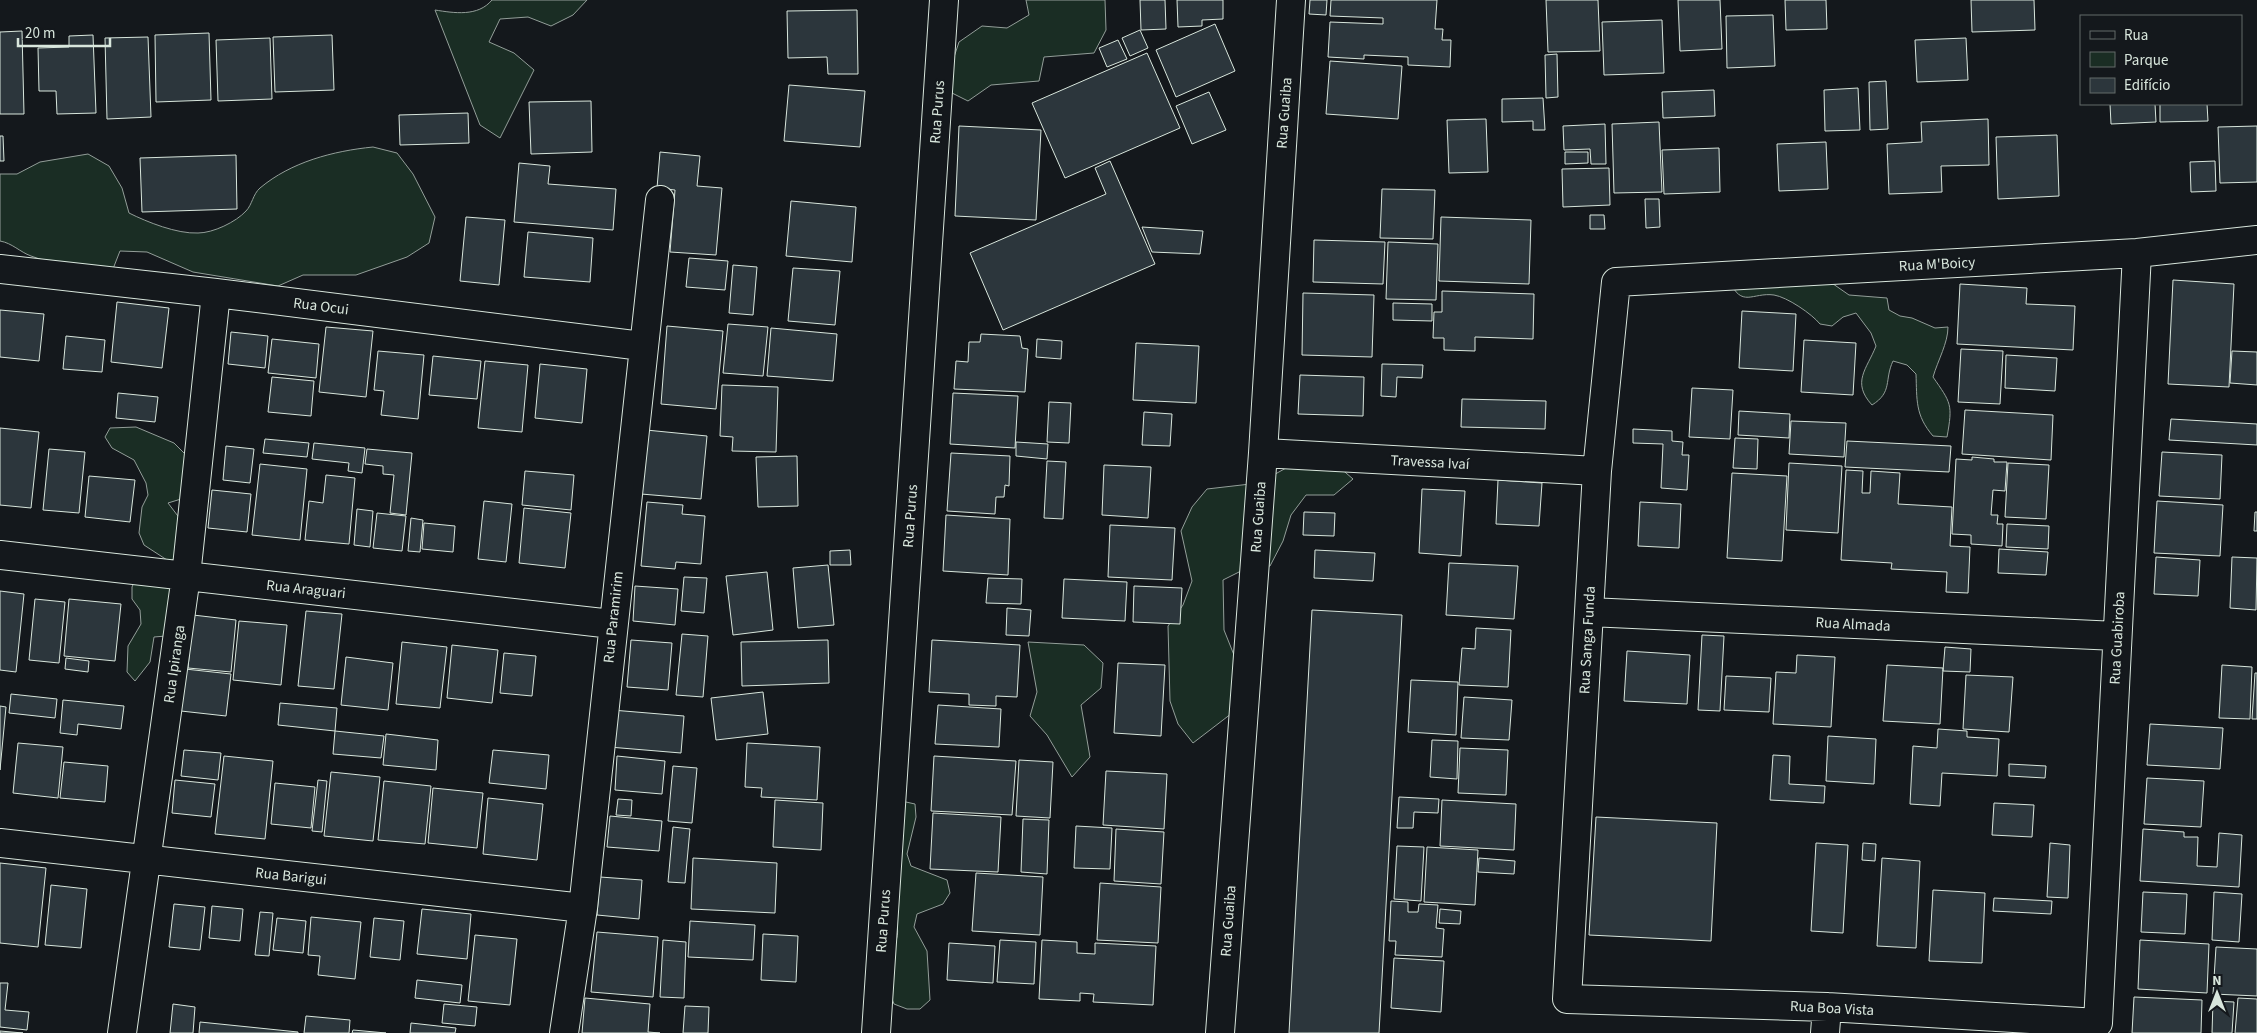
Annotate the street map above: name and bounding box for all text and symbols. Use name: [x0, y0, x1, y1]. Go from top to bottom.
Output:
scale bar: [18, 15, 110, 47]
legend: [2080, 15, 2242, 105]
text: 20 m: [25, 23, 55, 44]
text: Rua: [2124, 25, 2148, 46]
text: Parque: [2124, 50, 2168, 71]
text: Edifício: [2124, 75, 2171, 96]
street label: Rua Guaiba: [1272, 77, 1297, 149]
street label: Rua Purus: [925, 80, 950, 144]
street label: Rua M'Boicy: [1898, 252, 1976, 277]
street label: Rua Ocui: [292, 293, 350, 320]
street label: Travessa Ivaí: [1390, 450, 1471, 475]
street label: Rua Guaiba: [1246, 481, 1271, 553]
street label: Rua Purus: [898, 484, 923, 548]
street label: Rua Paramirim: [598, 570, 629, 664]
street label: Rua Araguari: [265, 575, 347, 604]
street label: Rua Sanga Funda: [1574, 585, 1601, 695]
street label: Rua Guabiroba: [2105, 591, 2130, 685]
street label: Rua Almada: [1815, 612, 1891, 637]
street label: Rua Ipiranga: [159, 624, 190, 705]
street label: Rua Barigui: [254, 862, 328, 891]
street label: Rua Guaiba: [1216, 885, 1241, 957]
street label: Rua Purus: [871, 889, 896, 953]
north arrow: [2192, 968, 2242, 1018]
text: N: [2212, 971, 2222, 991]
street label: Rua Boa Vista: [1789, 996, 1875, 1021]

